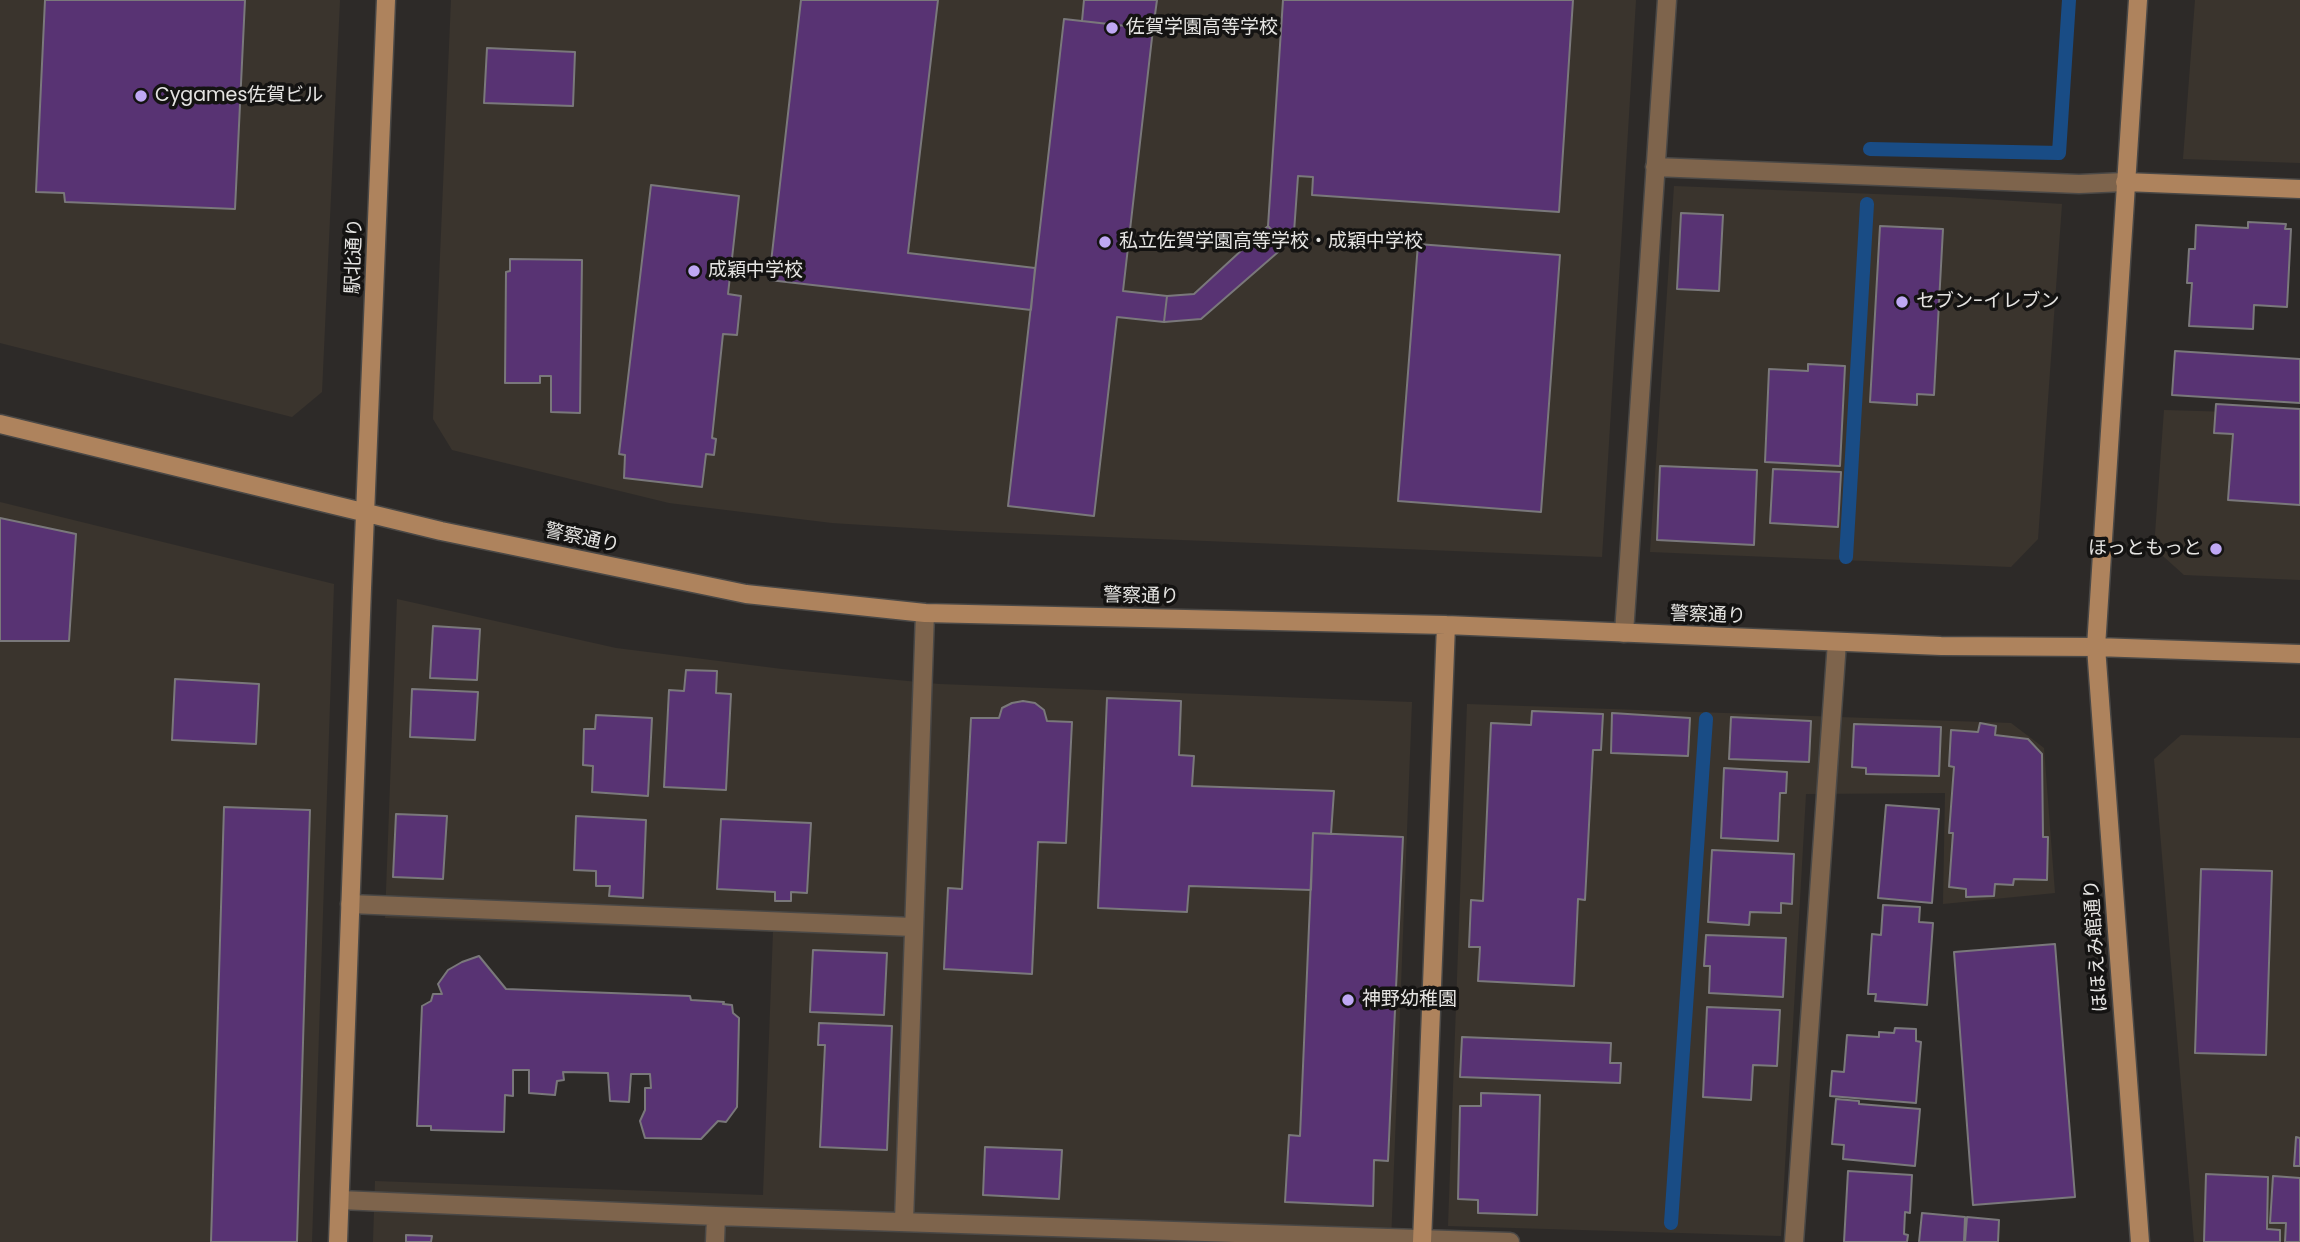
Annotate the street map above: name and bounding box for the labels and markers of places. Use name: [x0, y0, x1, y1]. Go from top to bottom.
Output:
place label: 佐賀学園高等学校: [1126, 17, 1278, 39]
marker: 佐賀学園高等学校: [1104, 20, 1120, 36]
place label: Cygames佐賀ビル: [155, 85, 323, 107]
marker: Cygames佐賀ビル: [133, 88, 149, 104]
place label: 私立佐賀学園高等学校・成穎中学校: [1119, 231, 1423, 253]
marker: 私立佐賀学園高等学校・成穎中学校: [1097, 234, 1113, 250]
place label: 成穎中学校: [708, 260, 803, 282]
marker: 成穎中学校: [686, 263, 702, 279]
place label: セブン-イレブン: [1916, 291, 2059, 313]
marker: セブン-イレブン: [1894, 294, 1910, 310]
place label: ほっともっと: [2088, 538, 2202, 560]
marker: ほっともっと: [2208, 541, 2224, 557]
place label: 神野幼稚園: [1362, 989, 1457, 1011]
marker: 神野幼稚園: [1340, 992, 1356, 1008]

